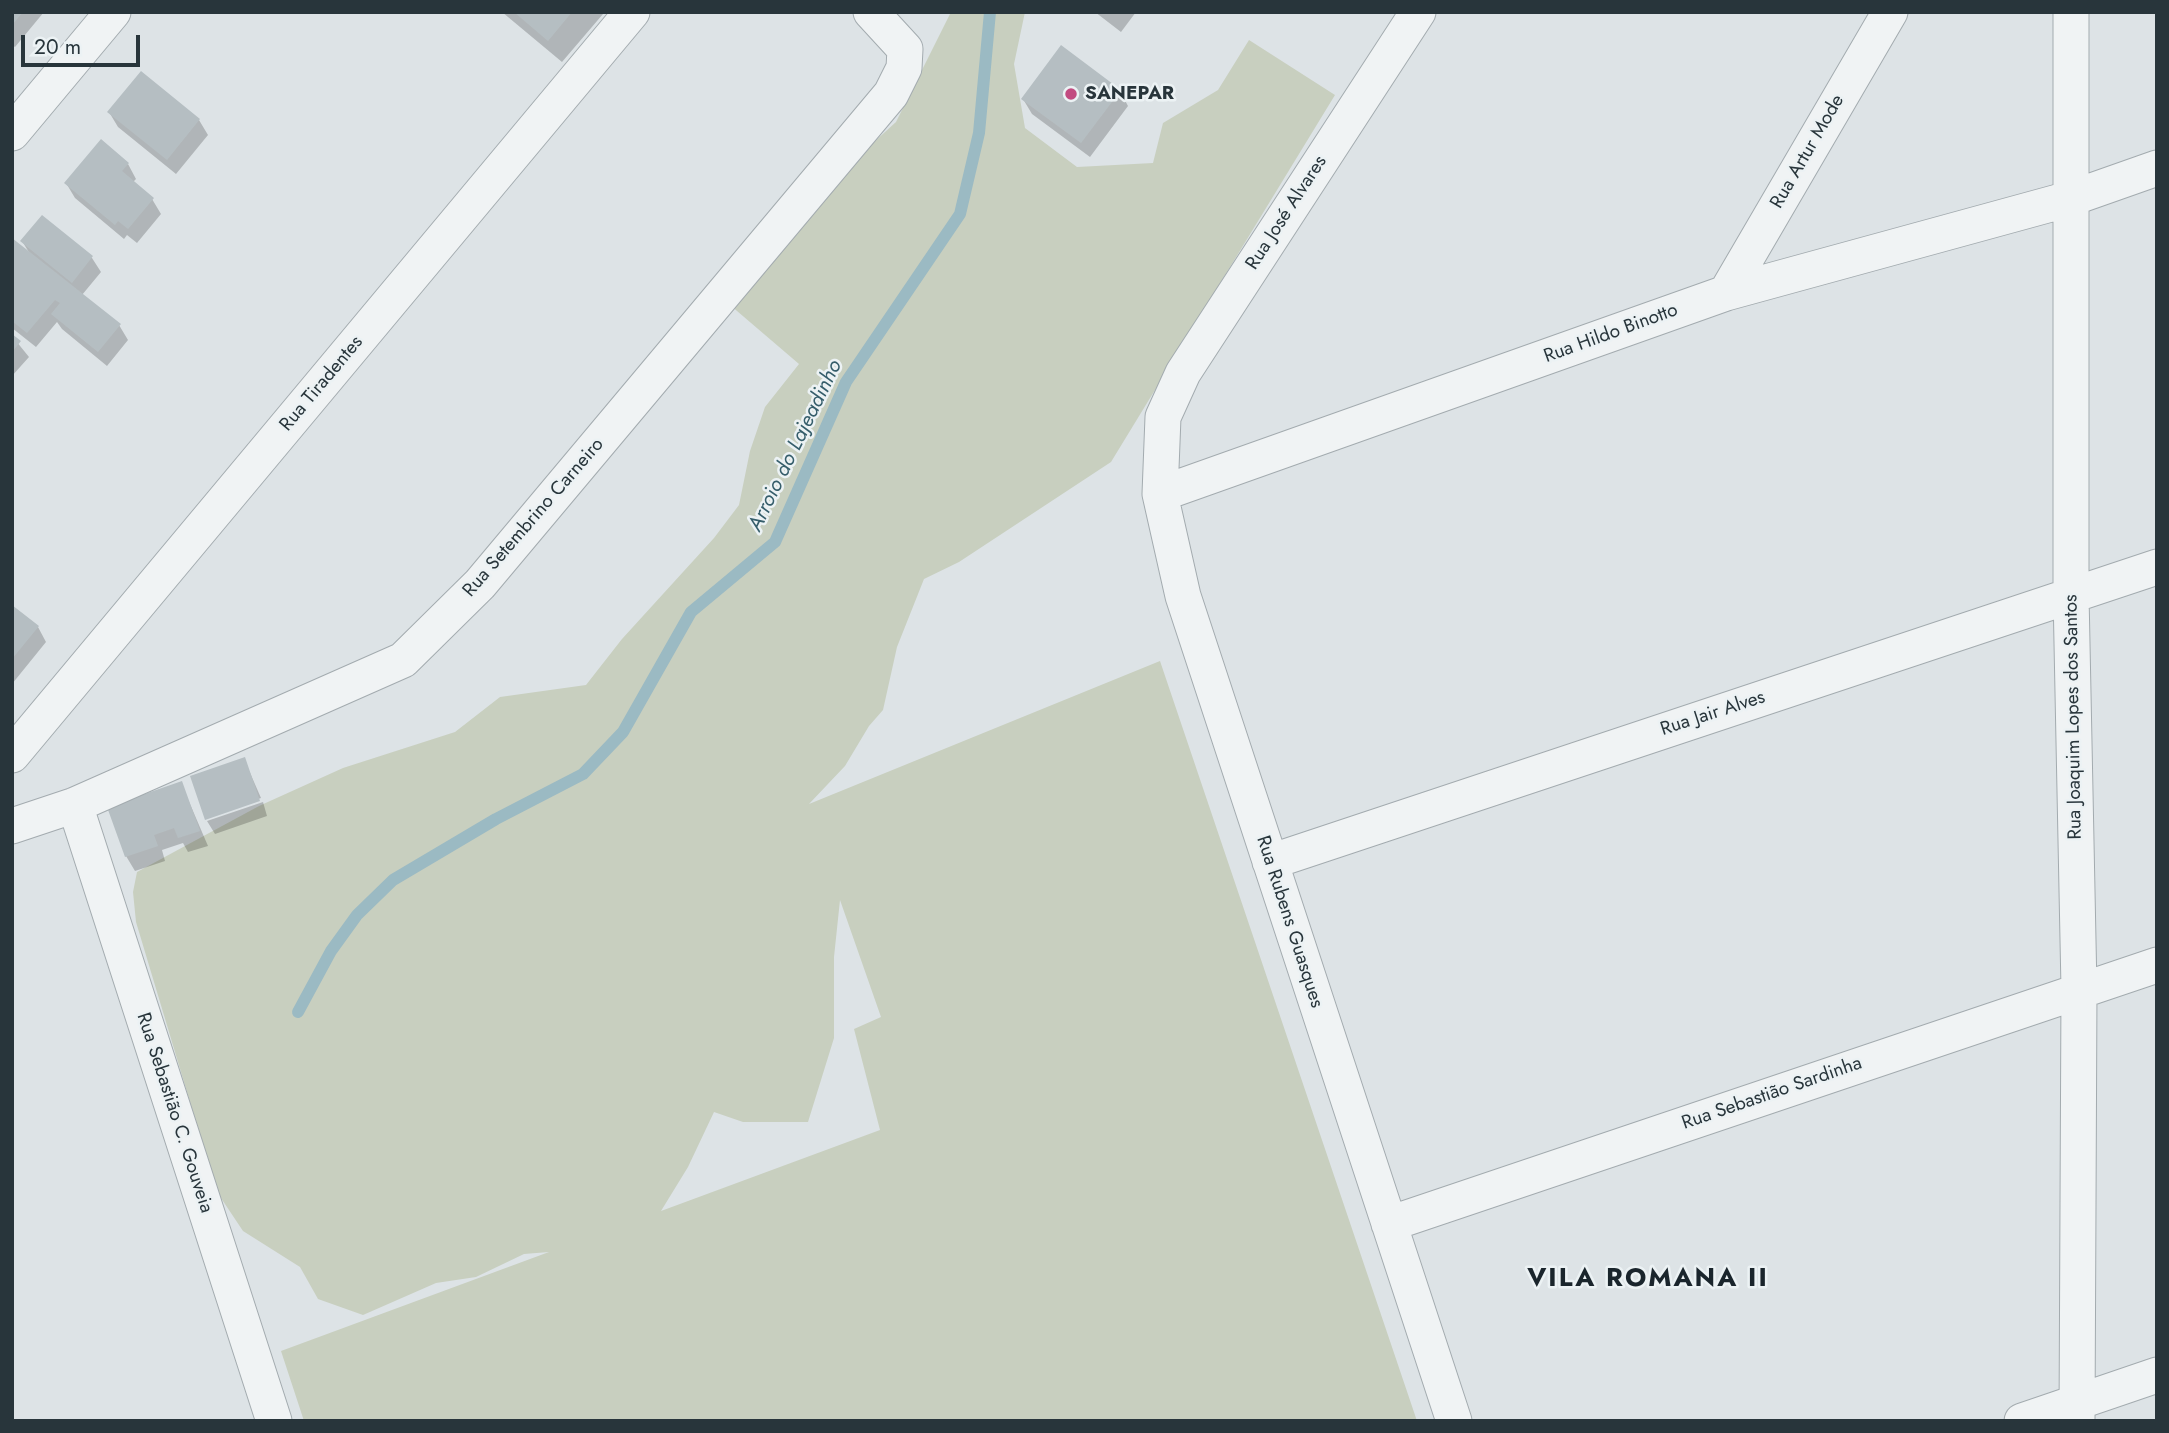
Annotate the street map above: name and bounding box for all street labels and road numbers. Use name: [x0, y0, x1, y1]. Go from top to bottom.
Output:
street label: Rua Artur Mode: [1766, 91, 1850, 213]
street label: Rua José Alvares: [1242, 152, 1332, 274]
street label: Rua Hildo Binotto: [1541, 299, 1681, 369]
street label: Rua Tiradentes: [276, 332, 368, 436]
street label: Rua Setembrino Carneiro: [459, 434, 609, 602]
street label: Rua Joaquim Lopes dos Santos: [2060, 594, 2088, 840]
street label: Rua Jair Alves: [1658, 686, 1768, 742]
street label: Rua Rubens Guasques: [1250, 833, 1328, 1011]
street label: Rua Sebastião C. Gouveia: [131, 1010, 217, 1216]
street label: Rua Sebastião Sardinha: [1679, 1052, 1865, 1136]

